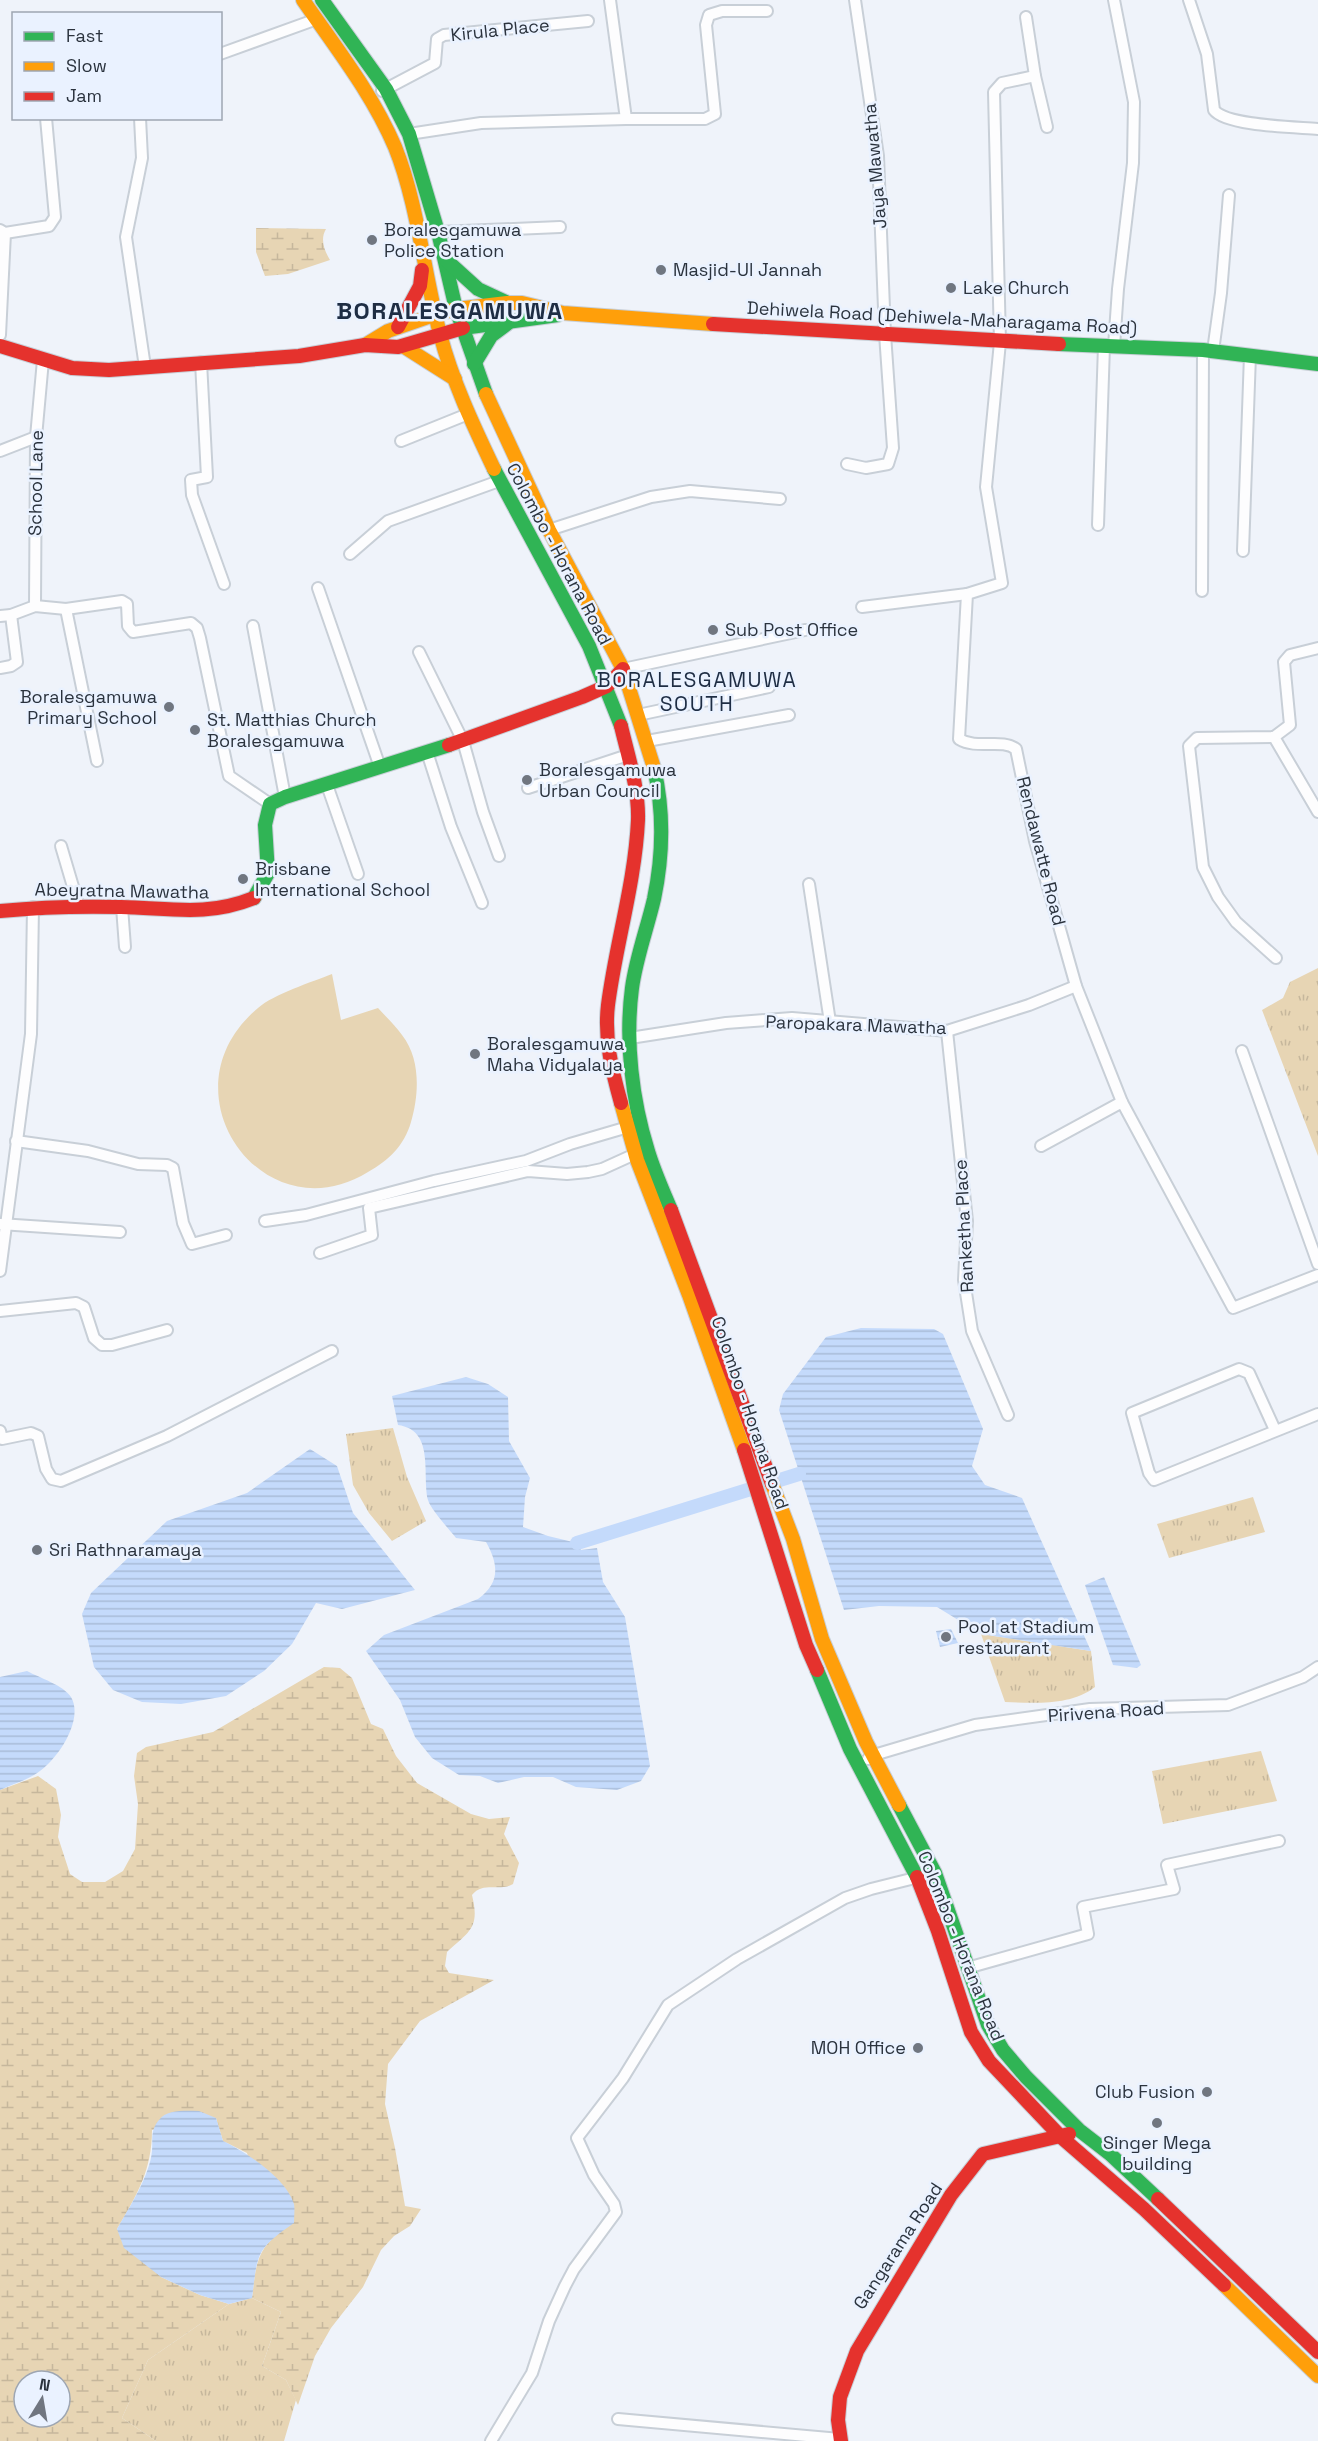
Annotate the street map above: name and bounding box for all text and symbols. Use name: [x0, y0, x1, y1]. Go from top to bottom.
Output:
legend: [12, 12, 222, 120]
street label: Kirula Place: [449, 13, 551, 46]
text: Fast: [66, 24, 103, 47]
text: Slow: [66, 54, 107, 77]
text: Jam: [66, 84, 102, 107]
street label: Jaya Mawatha: [858, 102, 891, 230]
place label: Boralesgamuwa Police Station: [384, 218, 521, 262]
marker: Boralesgamuwa Police Station: [365, 233, 379, 247]
place label: Masjid-Ul Jannah: [673, 258, 822, 281]
marker: Masjid-Ul Jannah: [654, 263, 668, 277]
place label: Lake Church: [963, 276, 1069, 299]
marker: Lake Church: [944, 281, 958, 295]
district label: BORALESGAMUWA: [336, 295, 564, 326]
street label: Dehiwela Road (Dehiwela-Maharagama Road): [746, 296, 1138, 339]
street label: School Lane: [23, 430, 48, 536]
street label: Colombo - Horana Road: [502, 459, 617, 649]
place label: Sub Post Office: [725, 618, 858, 641]
marker: Sub Post Office: [706, 623, 720, 637]
district label: BORALESGAMUWA SOUTH: [597, 666, 797, 717]
place label: Boralesgamuwa Primary School: [20, 685, 157, 729]
marker: Boralesgamuwa Primary School: [162, 700, 176, 714]
place label: St. Matthias Church Boralesgamuwa: [207, 708, 376, 752]
marker: St. Matthias Church Boralesgamuwa: [188, 723, 202, 737]
place label: Boralesgamuwa Urban Council: [539, 758, 676, 802]
marker: Boralesgamuwa Urban Council: [520, 773, 534, 787]
street label: Rendawatte Road: [1012, 774, 1071, 928]
place label: Brisbane International School: [255, 857, 430, 901]
marker: Brisbane International School: [236, 872, 250, 886]
street label: Abeyratna Mawatha: [35, 877, 210, 904]
street label: Paropakara Mawatha: [765, 1010, 947, 1039]
place label: Boralesgamuwa Maha Vidyalaya: [487, 1032, 624, 1076]
marker: Boralesgamuwa Maha Vidyalaya: [468, 1047, 482, 1061]
street label: Ranketha Place: [949, 1159, 978, 1293]
street label: Colombo - Horana Road: [707, 1313, 794, 1512]
place label: Sri Rathnaramaya: [49, 1538, 202, 1561]
marker: Sri Rathnaramaya: [30, 1543, 44, 1557]
place label: Pool at Stadium restaurant: [958, 1615, 1094, 1659]
marker: Pool at Stadium restaurant: [939, 1630, 953, 1644]
street label: Pirivena Road: [1047, 1696, 1165, 1727]
street label: Colombo - Horana Road: [913, 1848, 1010, 2044]
place label: MOH Office: [811, 2036, 906, 2059]
marker: MOH Office: [911, 2041, 925, 2055]
place label: Club Fusion: [1095, 2080, 1195, 2103]
marker: Club Fusion: [1200, 2085, 1214, 2099]
marker: Singer Mega building: [1150, 2116, 1164, 2130]
place label: Singer Mega building: [1103, 2131, 1211, 2175]
street label: Gangarama Road: [848, 2178, 947, 2313]
north arrow: [12, 2369, 72, 2429]
text: N: [37, 2373, 52, 2396]

